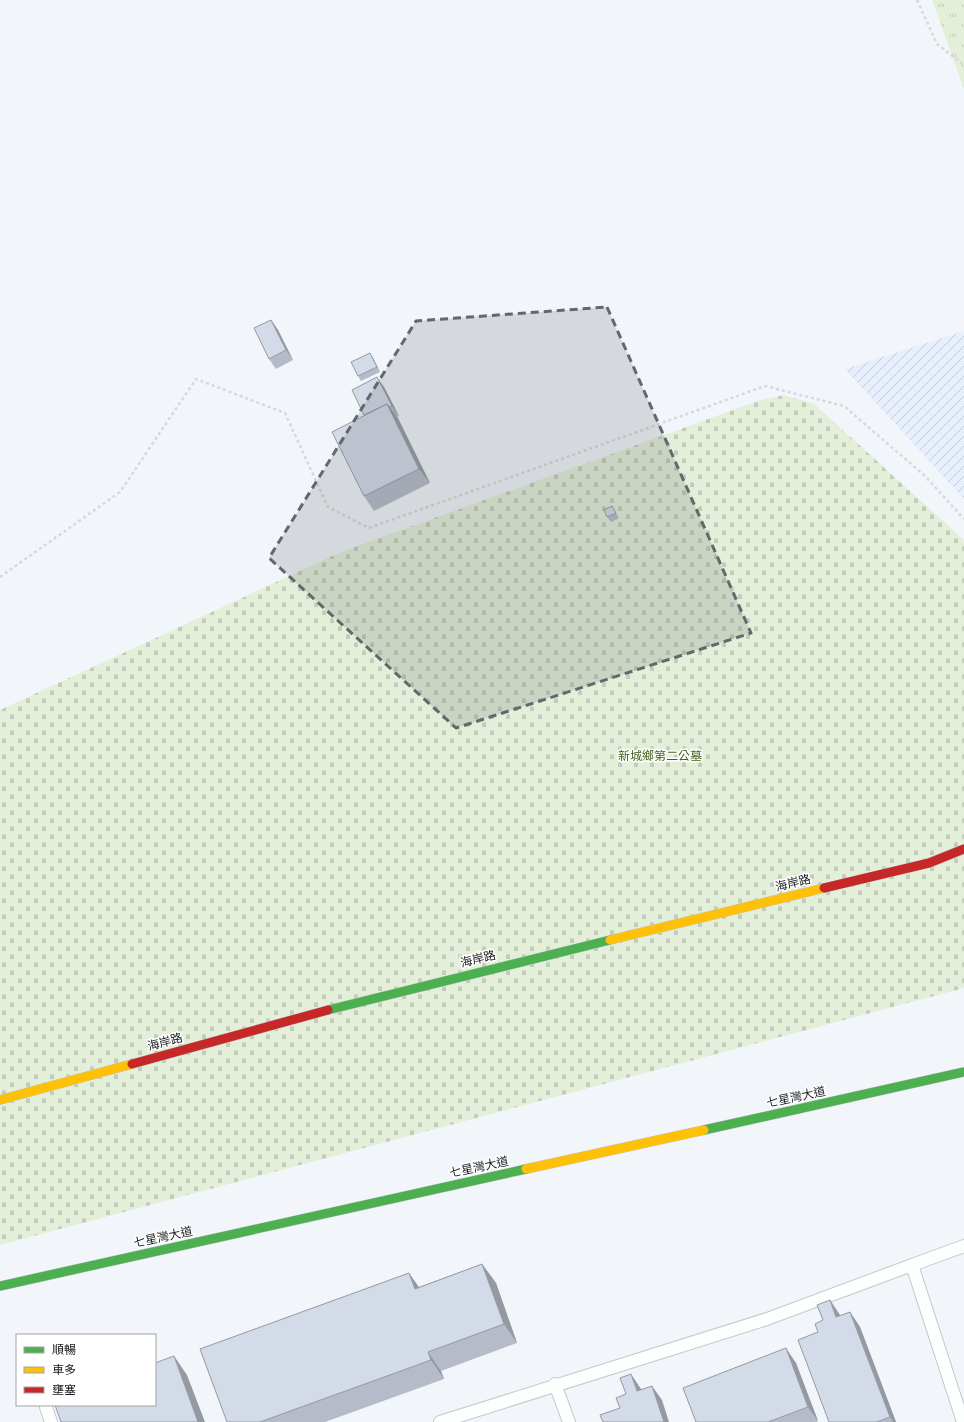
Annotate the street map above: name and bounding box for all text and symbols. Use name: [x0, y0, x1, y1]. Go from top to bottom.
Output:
park label: 新城鄉第二公墓: [618, 749, 702, 763]
street label: 海岸路: [774, 872, 812, 894]
street label: 海岸路: [459, 948, 497, 970]
street label: 海岸路: [146, 1031, 184, 1053]
street label: 七星灣大道: [765, 1084, 827, 1110]
street label: 七星灣大道: [448, 1154, 510, 1180]
street label: 七星灣大道: [132, 1224, 194, 1250]
legend: [16, 1334, 156, 1406]
text: 順暢: [52, 1343, 76, 1357]
text: 車多: [52, 1363, 76, 1377]
text: 壅塞: [52, 1383, 76, 1397]

